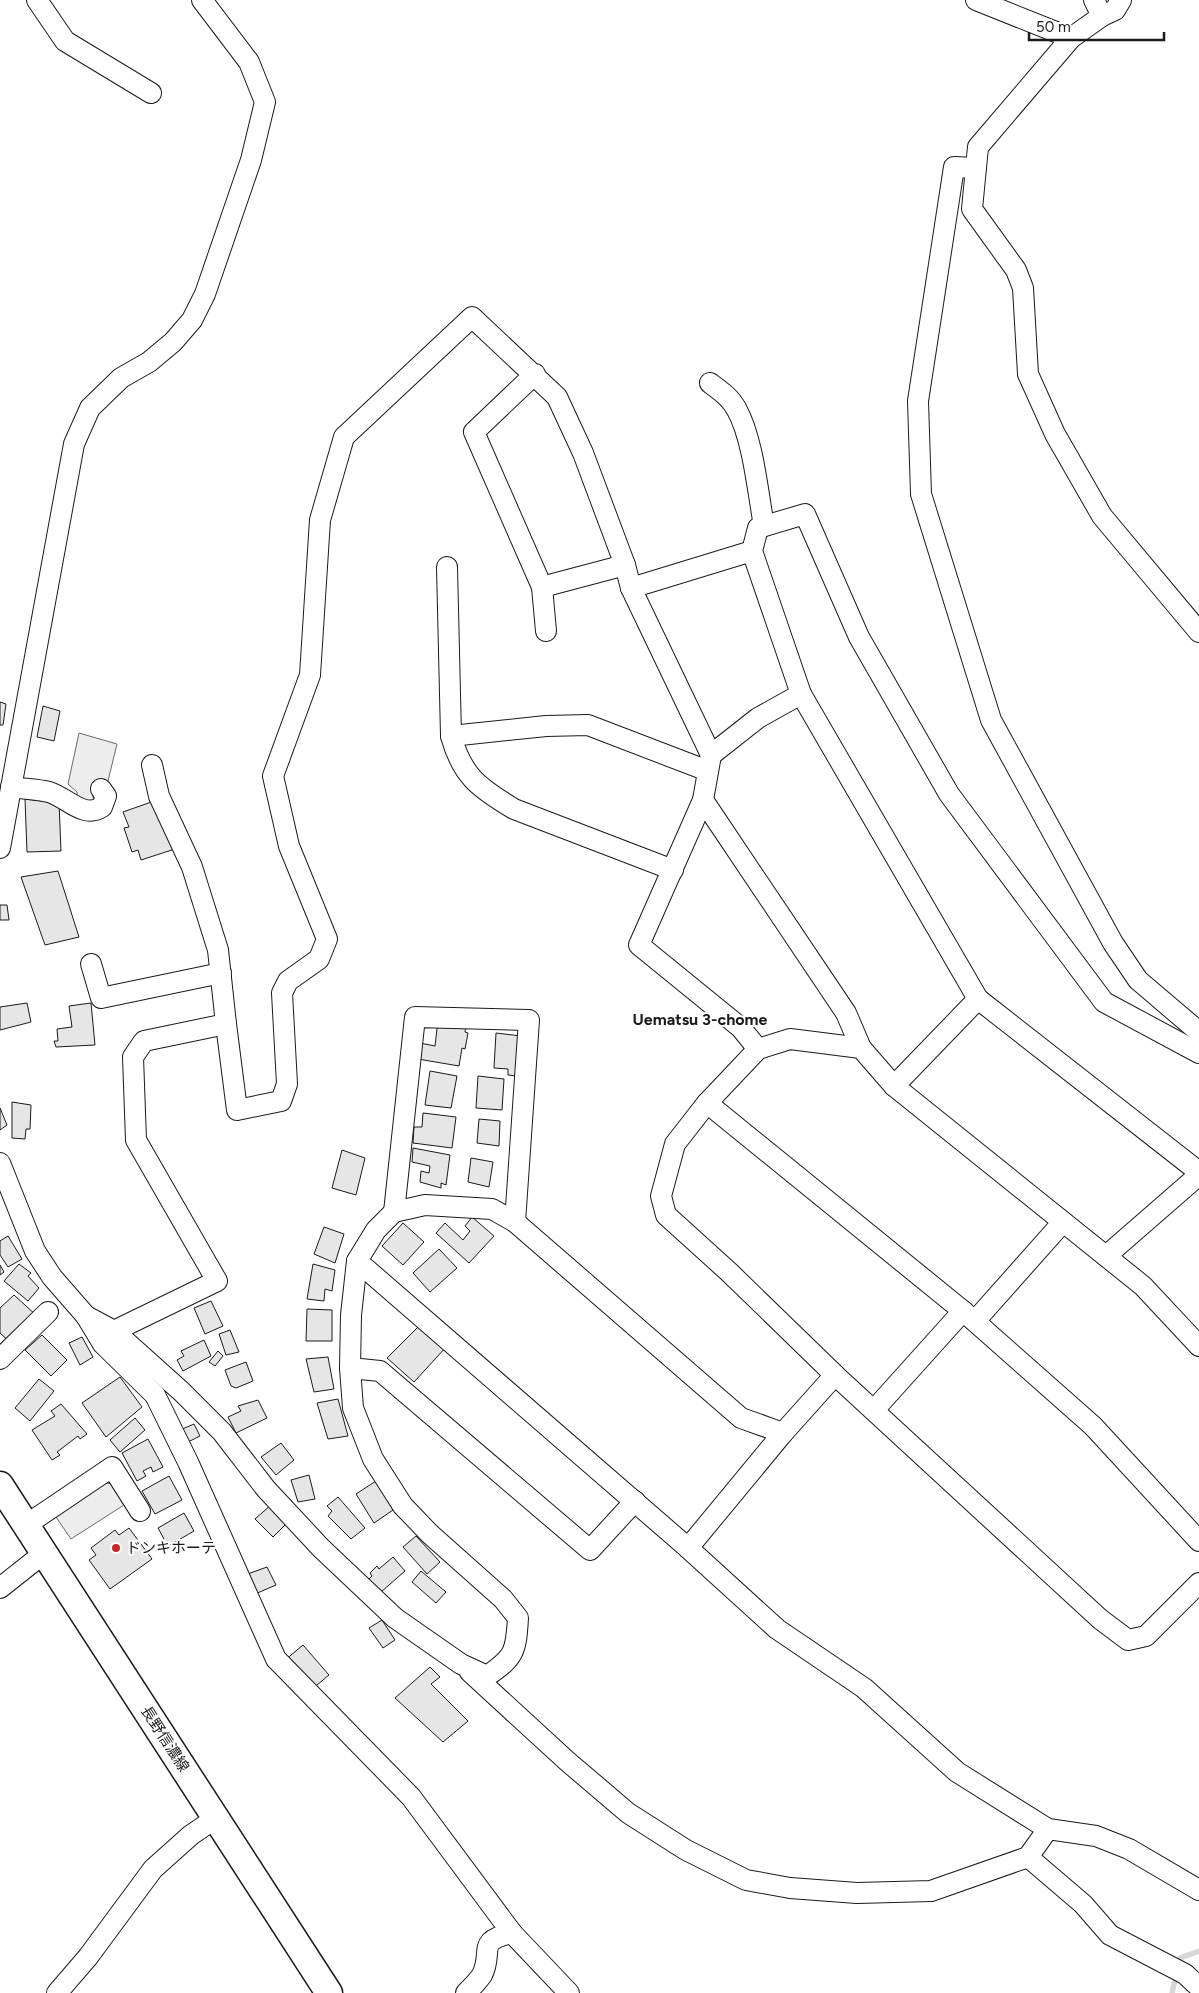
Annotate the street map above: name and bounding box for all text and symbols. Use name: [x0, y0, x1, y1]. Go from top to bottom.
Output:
scale bar: [1029, 10, 1164, 42]
text: 50 m: [1036, 18, 1071, 36]
district label: Uematsu 3-chome: [633, 1010, 768, 1029]
place label: ドンキホーテ: [126, 1539, 216, 1557]
marker: ドンキホーテ: [110, 1542, 122, 1554]
street label: 長野信濃線: [137, 1703, 193, 1775]

